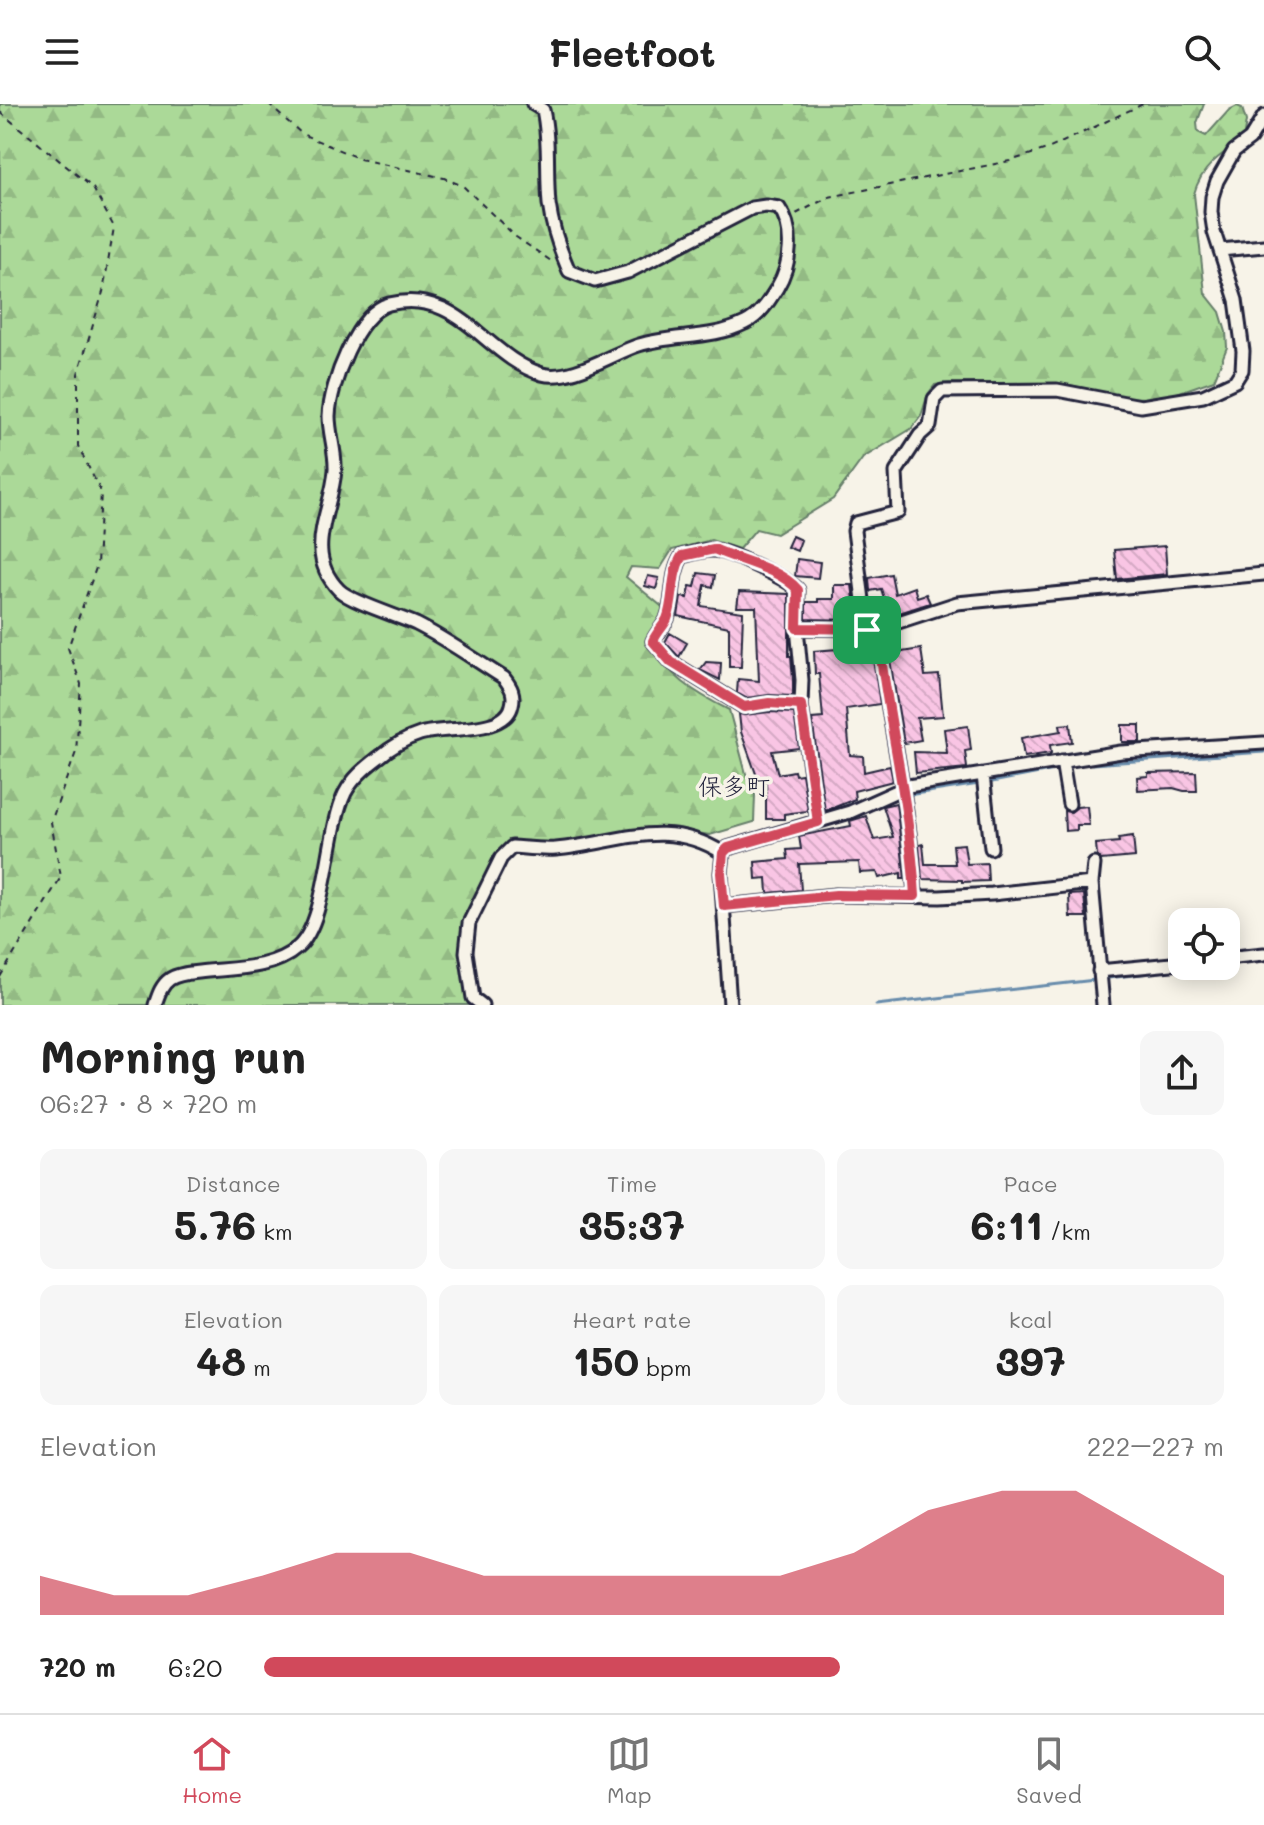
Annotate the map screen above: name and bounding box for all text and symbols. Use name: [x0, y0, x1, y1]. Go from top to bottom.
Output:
text: Fleetfoot: [549, 29, 715, 76]
icon: menu: [40, 30, 84, 74]
icon: search: [1180, 30, 1224, 74]
pin: [833, 596, 901, 664]
icon: arrive: [845, 608, 889, 652]
district label: 保多町: [698, 770, 770, 801]
map controls: [1168, 908, 1240, 980]
button: locate: [1168, 908, 1240, 980]
text: Morning run: [40, 1027, 306, 1084]
button: share: [1140, 1031, 1224, 1115]
text: 06:27 · 8 × 720 m: [40, 1086, 257, 1120]
text: Distance: [186, 1169, 281, 1198]
text: Time: [607, 1169, 657, 1198]
text: Pace: [1004, 1169, 1058, 1198]
text: 5.76: [174, 1198, 256, 1250]
text: 35:37: [579, 1198, 685, 1250]
text: 6:11: [971, 1198, 1043, 1250]
text: km: [256, 1217, 293, 1246]
text: /km: [1043, 1217, 1091, 1246]
text: Elevation: [184, 1305, 283, 1334]
text: Heart rate: [573, 1305, 691, 1334]
text: kcal: [1009, 1305, 1053, 1334]
text: 48: [196, 1334, 246, 1386]
text: 150: [573, 1334, 639, 1386]
text: 397: [995, 1334, 1066, 1386]
text: m: [246, 1353, 271, 1382]
text: bpm: [639, 1353, 691, 1382]
text: Elevation: [40, 1429, 157, 1463]
text: 222–227 m: [1087, 1429, 1224, 1463]
text: 720 m: [40, 1650, 116, 1684]
text: 6:20: [168, 1650, 222, 1684]
tab: Home: [182, 1732, 242, 1809]
tab: Map: [607, 1732, 652, 1809]
tab: Saved: [1016, 1732, 1082, 1809]

